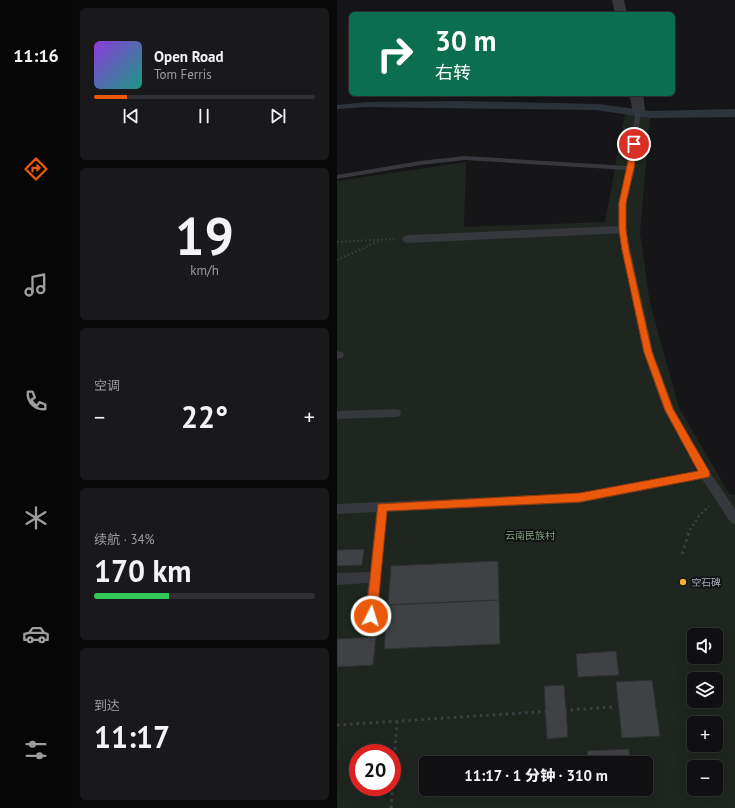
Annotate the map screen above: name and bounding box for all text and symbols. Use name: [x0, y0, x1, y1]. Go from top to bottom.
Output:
text: 30 m: [435, 22, 496, 59]
icon: right: [369, 28, 421, 80]
text: 11:16: [13, 44, 59, 67]
text: Open Road: [154, 47, 224, 66]
text: 右转: [435, 61, 471, 84]
text: Tom Ferris: [154, 66, 212, 83]
icon: previous: [120, 105, 142, 127]
icon: pause: [193, 105, 215, 127]
icon: next: [267, 105, 289, 127]
pin: [617, 127, 651, 161]
icon: arrive: [623, 133, 645, 155]
icon: directions: [22, 155, 50, 183]
text: 19: [175, 202, 234, 269]
text: km/h: [190, 262, 219, 279]
icon: music: [22, 271, 50, 299]
text: 空调: [94, 377, 120, 394]
icon: phone: [22, 387, 50, 415]
text: 22°: [181, 397, 228, 436]
text: −: [94, 403, 105, 431]
text: +: [304, 403, 315, 431]
icon: climate: [22, 504, 50, 532]
park label: 云南民族村: [505, 529, 555, 542]
text: 续航 · 34%: [94, 531, 155, 548]
text: 170 km: [94, 551, 192, 590]
place label: 空石碑: [691, 576, 721, 589]
marker: 空石碑: [678, 577, 688, 587]
position arrow: [350, 595, 392, 637]
icon: car: [22, 620, 50, 648]
map controls: [687, 628, 723, 796]
button: sound: [687, 628, 723, 664]
button: layers: [687, 672, 723, 708]
text: 到达: [94, 697, 120, 714]
button: +: [687, 716, 723, 752]
text: 11:17: [94, 717, 170, 756]
icon: filters: [22, 736, 50, 764]
speed limit sign: 20: [349, 744, 401, 796]
button: −: [687, 760, 723, 796]
text: 11:17 · 1 分钟 · 310 m: [464, 766, 608, 785]

